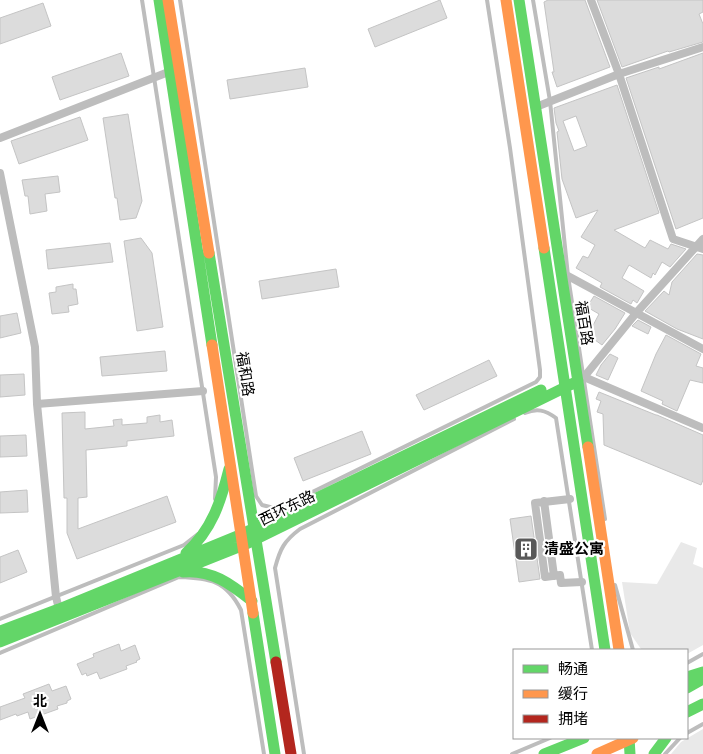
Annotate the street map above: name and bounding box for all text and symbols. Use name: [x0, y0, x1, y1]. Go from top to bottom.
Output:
street label: 福百路: [572, 299, 597, 347]
street label: 福和路: [233, 350, 258, 398]
street label: 西环东路: [256, 486, 318, 529]
building icon: 清盛公寓: [513, 536, 539, 562]
place label: 清盛公寓: [544, 539, 604, 558]
legend: [513, 649, 688, 739]
text: 畅通: [558, 659, 588, 678]
text: 缓行: [558, 684, 588, 703]
north arrow: [15, 689, 65, 739]
text: 北: [33, 692, 47, 710]
text: 拥堵: [558, 709, 588, 728]

